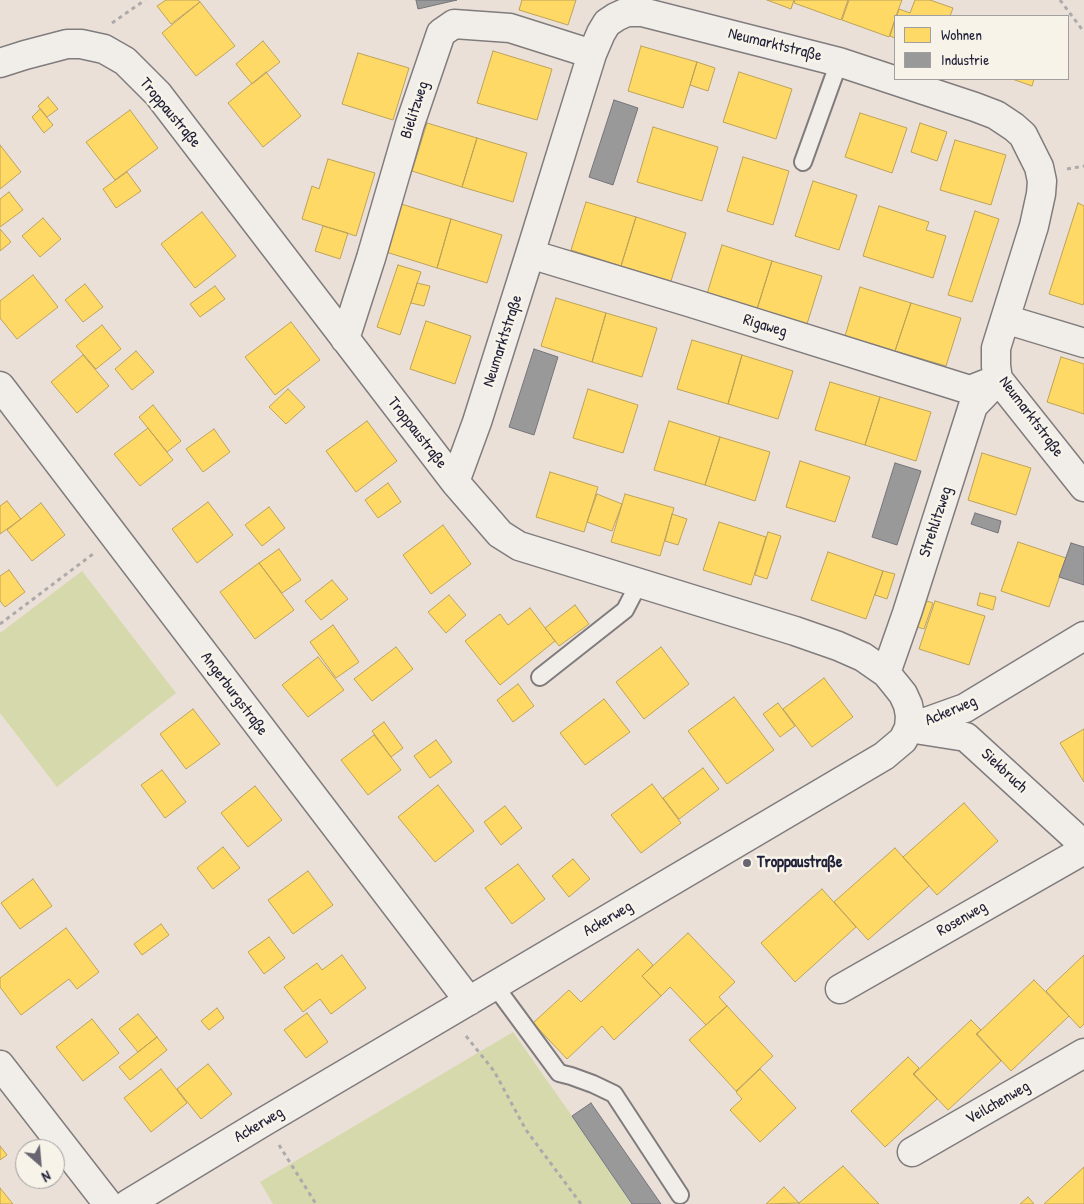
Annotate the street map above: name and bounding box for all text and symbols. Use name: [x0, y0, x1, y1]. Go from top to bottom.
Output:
legend: [894, 15, 1069, 80]
street label: Neumarktstraße: [726, 24, 824, 66]
text: Wohnen: [941, 24, 982, 45]
text: Industrie: [941, 49, 989, 70]
street label: Troppaustraße: [135, 74, 205, 152]
street label: Bielitzweg: [397, 79, 433, 141]
street label: Neumarktstraße: [479, 293, 527, 389]
street label: Rigaweg: [741, 310, 789, 342]
street label: Neumarktstraße: [995, 373, 1067, 461]
street label: Troppaustraße: [383, 393, 451, 473]
street label: Strehlitzweg: [916, 484, 956, 560]
street label: Angerburgstraße: [196, 648, 272, 740]
street label: Ackerweg: [922, 692, 980, 730]
street label: Siekbruch: [977, 745, 1031, 797]
place label: Troppaustraße: [757, 853, 842, 873]
marker: Troppaustraße: [741, 857, 753, 869]
street label: Ackerweg: [580, 897, 636, 941]
street label: Rosenweg: [934, 897, 990, 941]
street label: Veilchenweg: [963, 1077, 1033, 1129]
street label: Ackerweg: [231, 1103, 287, 1147]
north arrow: [15, 1139, 65, 1189]
text: N: [39, 1167, 54, 1187]

